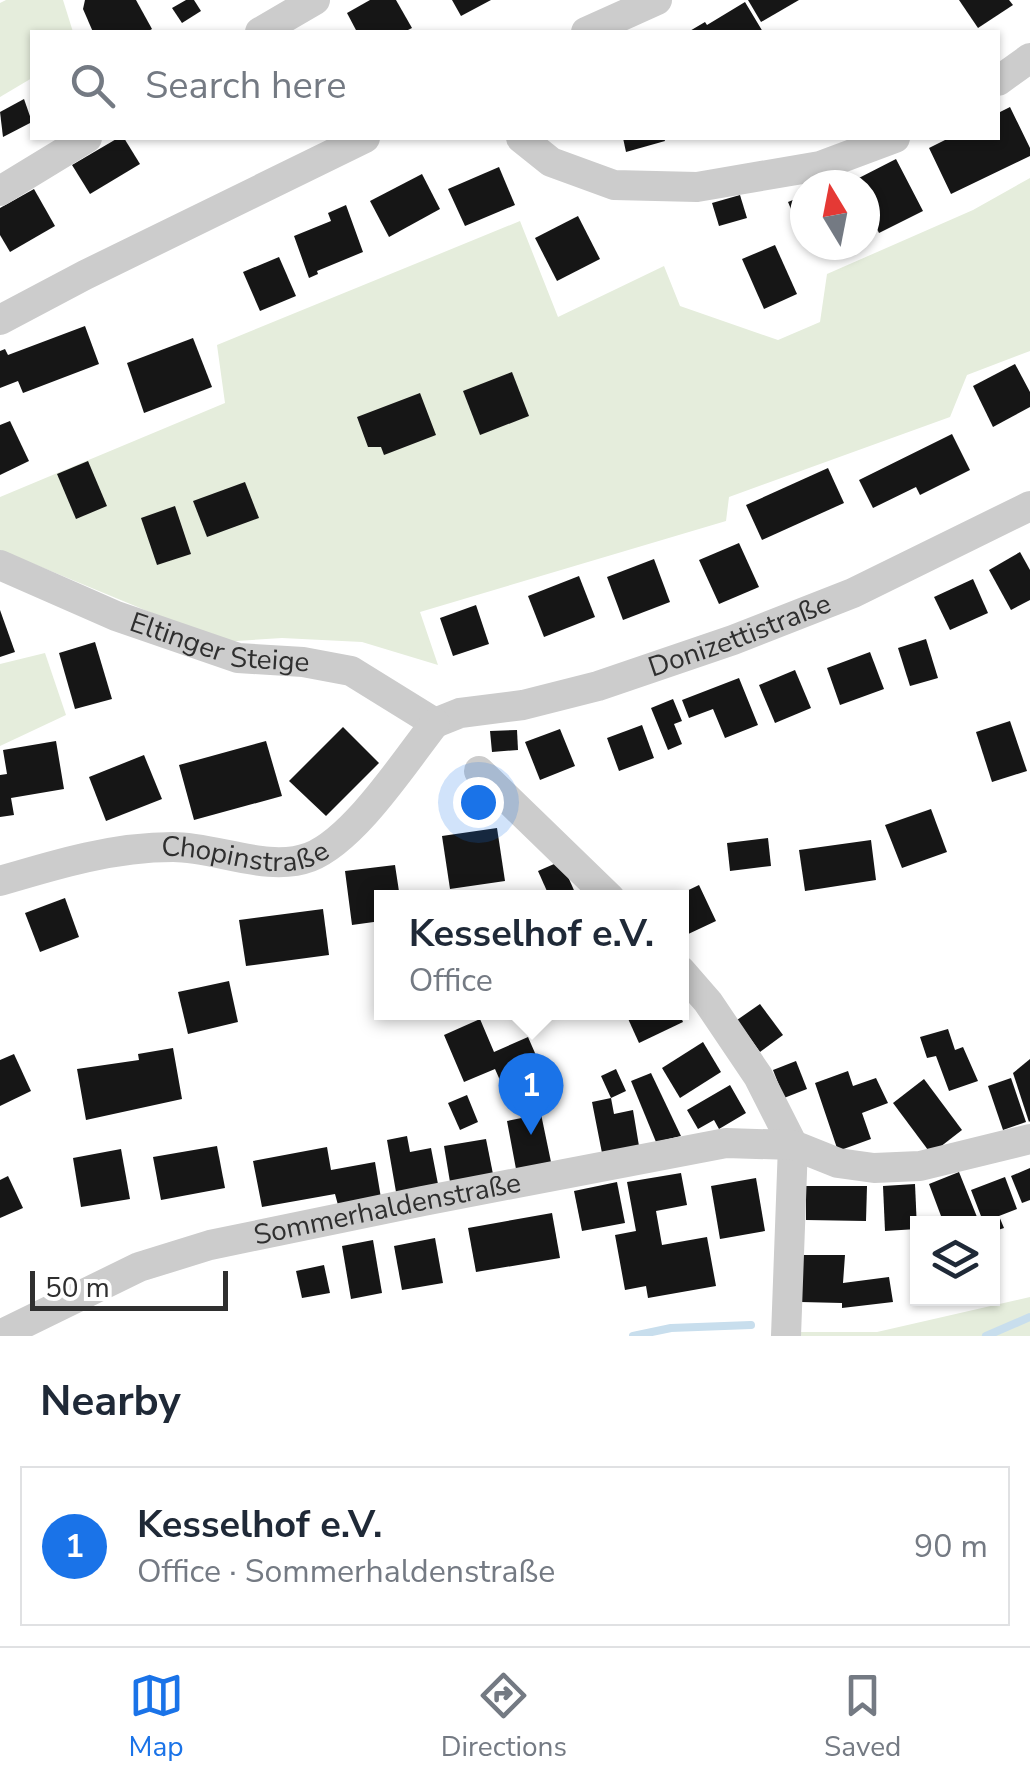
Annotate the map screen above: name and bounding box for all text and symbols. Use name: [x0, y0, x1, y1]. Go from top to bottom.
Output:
search box: [30, 30, 1000, 140]
icon: search: [65, 58, 120, 113]
text: Search here: [145, 60, 346, 111]
north arrow: [790, 170, 880, 260]
street label: Donizettistraße: [643, 585, 836, 687]
street label: Eltinger Steige: [125, 603, 311, 681]
your location: [453, 777, 504, 828]
street label: Chopinstraße: [161, 828, 336, 881]
popup: [374, 890, 689, 1020]
text: Kesselhof e.V.: [409, 908, 654, 959]
text: Office: [409, 959, 493, 1002]
pin: 1: [498, 1052, 564, 1135]
street label: Sommerhaldenstraße: [250, 1164, 524, 1254]
map controls: [910, 1216, 1000, 1306]
button: layers: [910, 1216, 1000, 1306]
scale bar: [30, 1266, 228, 1310]
text: 50 m: [45, 1269, 110, 1307]
text: Nearby: [40, 1373, 181, 1430]
text: Kesselhof e.V.: [137, 1499, 383, 1550]
text: 1: [65, 1525, 84, 1568]
text: 90 m: [914, 1525, 988, 1568]
text: Office · Sommerhaldenstraße: [137, 1550, 555, 1593]
tab: Map: [129, 1668, 184, 1766]
tab: Directions: [441, 1668, 567, 1766]
tab: Saved: [824, 1668, 901, 1766]

